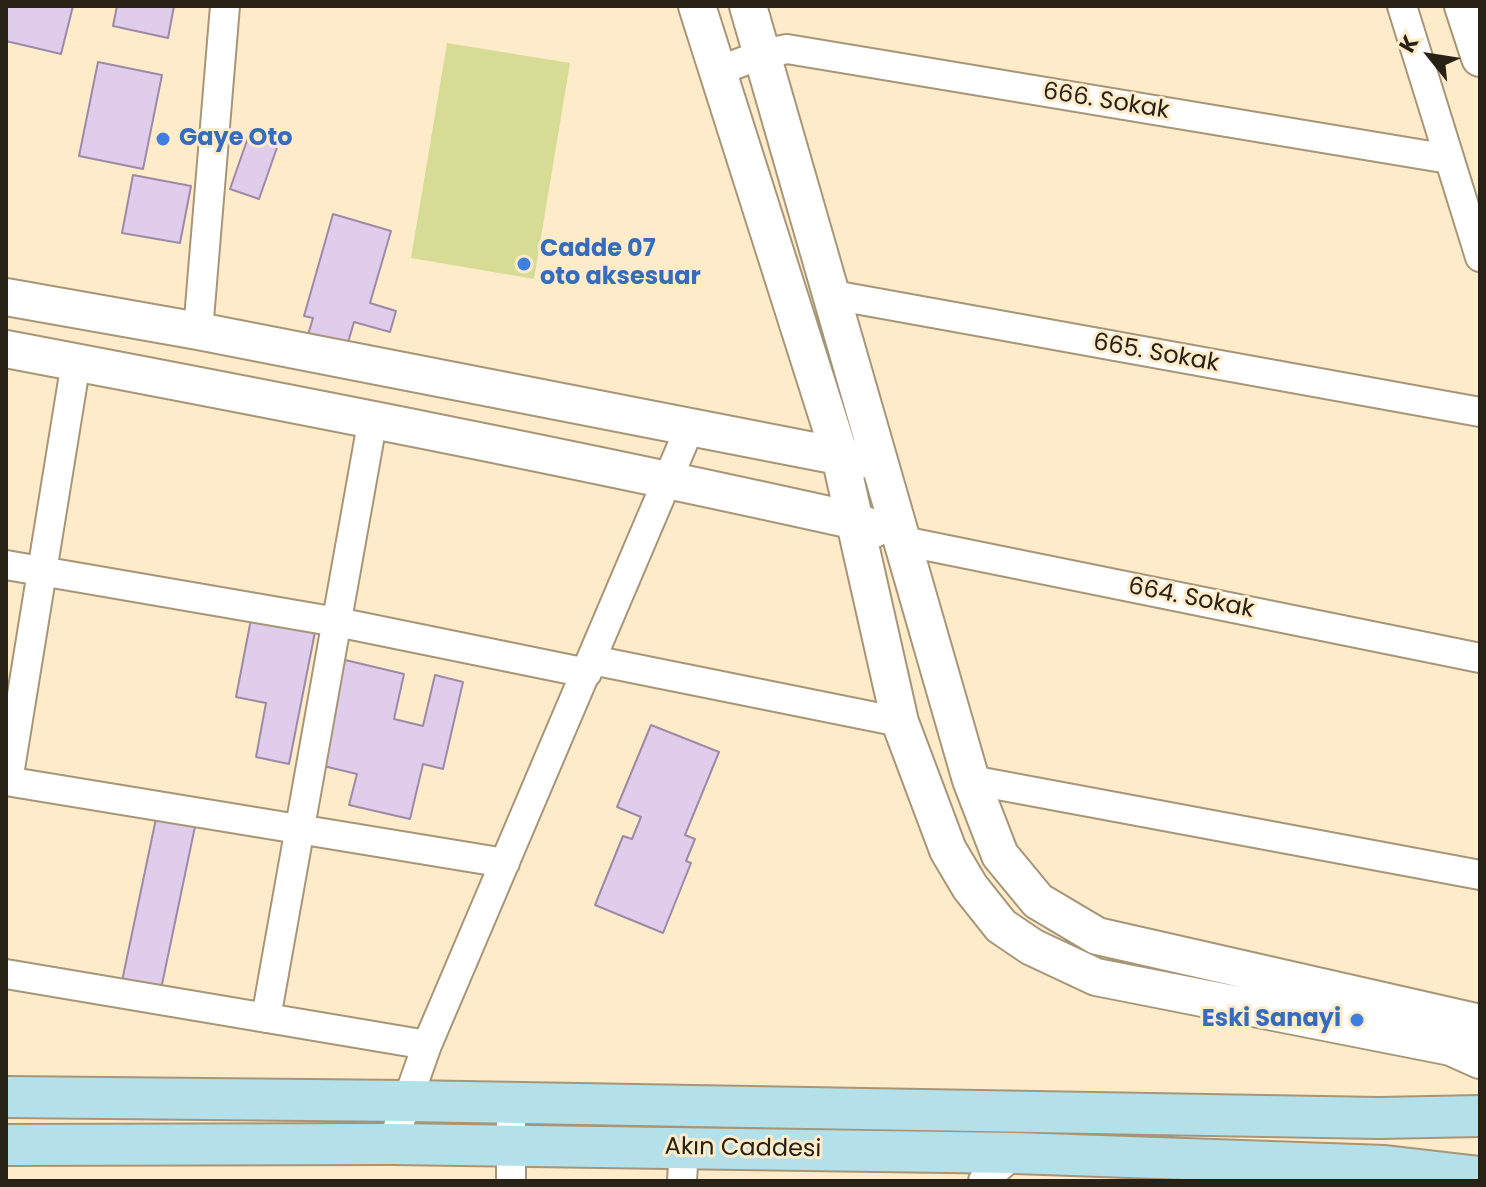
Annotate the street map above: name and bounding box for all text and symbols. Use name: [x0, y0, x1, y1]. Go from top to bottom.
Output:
north arrow: [1390, 16, 1470, 96]
text: K: [1392, 29, 1426, 58]
street label: 666. Sokak: [1041, 78, 1171, 126]
place label: Gaye Oto: [179, 125, 293, 153]
marker: Gaye Oto: [154, 130, 172, 148]
place label: Cadde 07 oto aksesuar: [540, 236, 701, 292]
marker: Cadde 07 oto aksesuar: [515, 255, 533, 273]
street label: 665. Sokak: [1091, 329, 1221, 379]
street label: 664. Sokak: [1126, 573, 1256, 625]
place label: Eski Sanayi: [1202, 1006, 1341, 1034]
marker: Eski Sanayi: [1348, 1011, 1366, 1029]
street label: Akın Caddesi: [664, 1133, 822, 1165]

